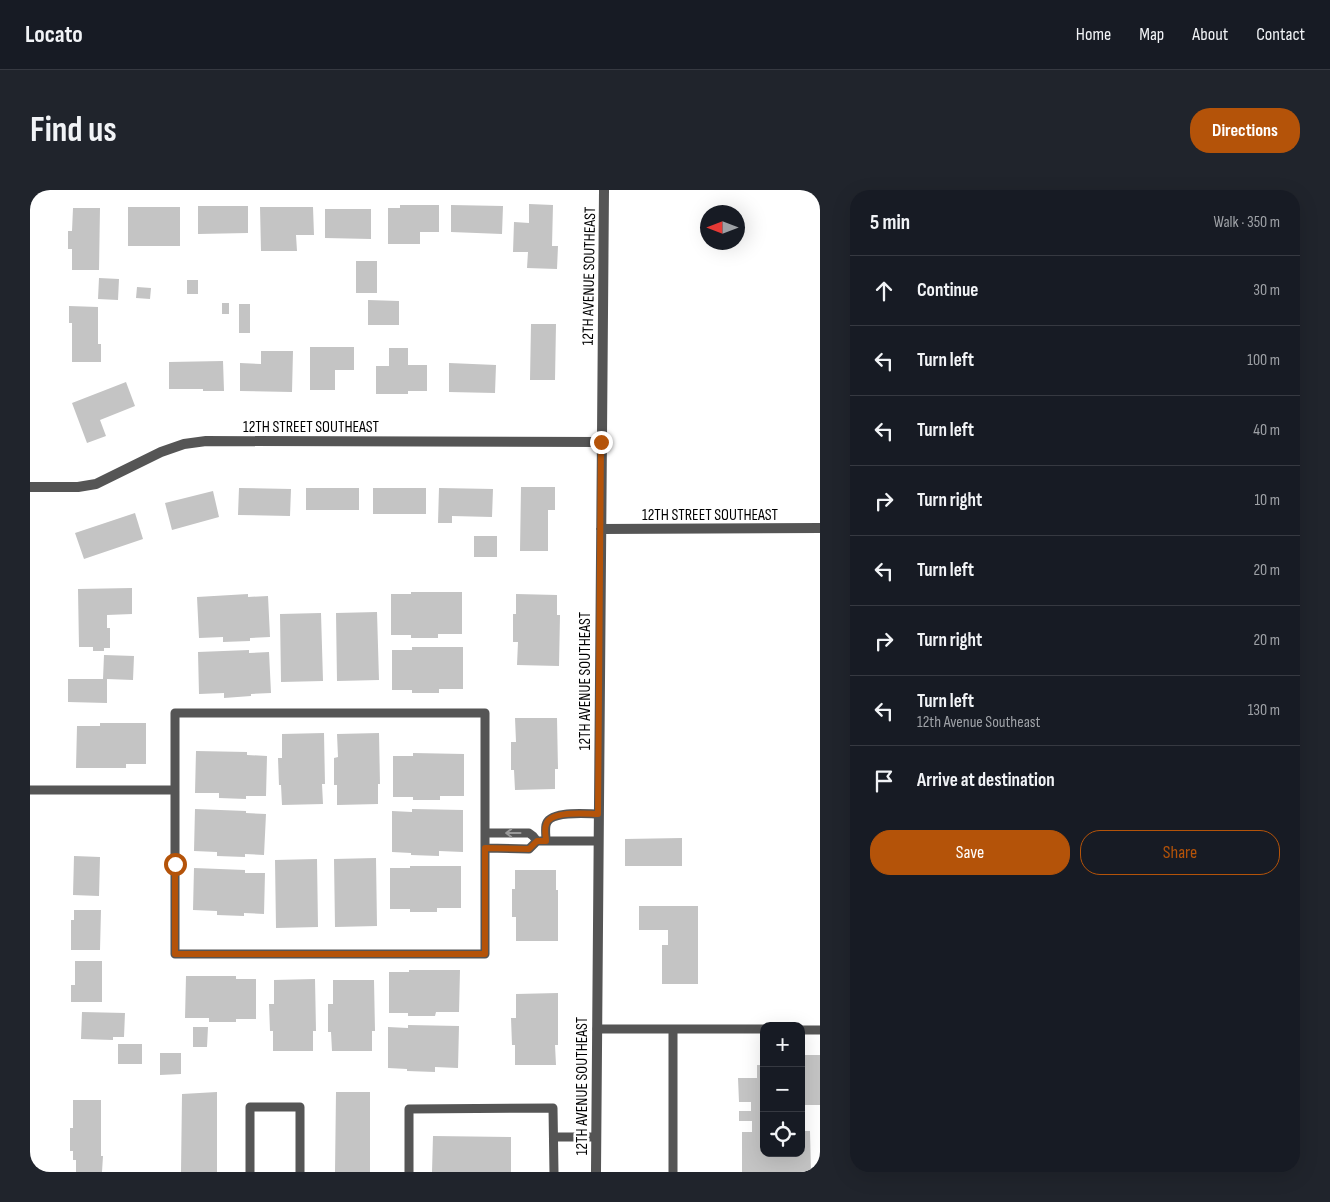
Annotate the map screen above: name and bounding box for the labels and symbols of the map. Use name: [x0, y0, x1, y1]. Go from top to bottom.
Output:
north arrow: [700, 205, 745, 250]
street label: 12TH AVENUE SOUTHEAST: [579, 206, 600, 346]
street label: 12TH STREET SOUTHEAST: [243, 418, 380, 437]
route end: [590, 431, 613, 454]
street label: 12TH STREET SOUTHEAST: [642, 506, 779, 525]
street label: 12TH AVENUE SOUTHEAST: [576, 611, 595, 750]
one-way arrow: [505, 828, 522, 838]
route start: [164, 853, 187, 876]
street label: 12TH AVENUE SOUTHEAST: [573, 1016, 592, 1155]

